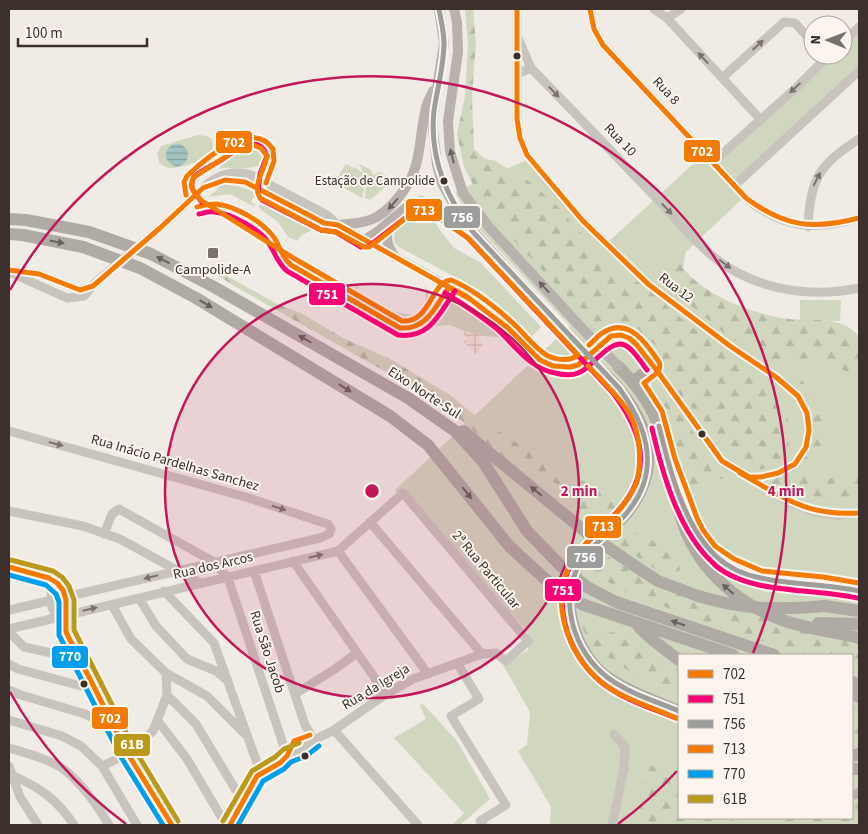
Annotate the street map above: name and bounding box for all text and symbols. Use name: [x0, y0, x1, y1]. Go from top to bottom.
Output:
scale bar: [18, 15, 146, 47]
north arrow: [803, 15, 853, 65]
text: 100 m: [25, 23, 63, 44]
text: N: [806, 35, 826, 45]
one-way arrow: [751, 39, 763, 51]
unlabelled marker: [512, 51, 522, 61]
one-way arrow: [697, 52, 709, 64]
street label: Rua 8: [648, 72, 684, 110]
one-way arrow: [790, 82, 802, 94]
one-way arrow: [548, 85, 560, 97]
street label: Rua 10: [599, 119, 641, 161]
line badge: 702: [215, 130, 253, 154]
text: 702: [223, 133, 245, 153]
line badge: 702: [683, 139, 721, 163]
text: 702: [691, 142, 713, 162]
one-way arrow: [448, 148, 456, 163]
place label: Estação de Campolide: [315, 172, 435, 190]
one-way arrow: [813, 172, 821, 187]
marker: Estação de Campolide: [439, 176, 449, 186]
one-way arrow: [387, 197, 399, 209]
line badge: 713: [405, 198, 443, 222]
text: 713: [413, 201, 435, 221]
one-way arrow: [661, 203, 673, 215]
line badge: 756: [443, 205, 481, 229]
text: 756: [451, 208, 473, 228]
one-way arrow: [49, 238, 65, 246]
marker: Campolide-A: [206, 246, 220, 260]
one-way arrow: [156, 256, 170, 264]
one-way arrow: [718, 259, 731, 270]
place label: Campolide-A: [175, 260, 251, 280]
street label: Rua 12: [654, 268, 698, 308]
one-way arrow: [538, 281, 550, 293]
line badge: 751: [308, 282, 346, 306]
text: 751: [316, 285, 338, 305]
one-way arrow: [200, 299, 213, 308]
one-way arrow: [298, 334, 312, 343]
street label: Eixo Norte-Sul: [384, 362, 465, 424]
one-way arrow: [338, 383, 352, 393]
street label: Rua Inácio Pardelhas Sanchez: [89, 429, 261, 497]
unlabelled marker: [697, 429, 707, 439]
one-way arrow: [48, 440, 63, 448]
text: 2 min: [561, 481, 597, 502]
text: 4 min: [768, 481, 804, 502]
centre of rings: [363, 482, 381, 500]
one-way arrow: [461, 486, 472, 499]
one-way arrow: [530, 486, 542, 497]
one-way arrow: [272, 504, 287, 512]
line badge: 713: [584, 515, 622, 539]
text: 713: [592, 517, 614, 537]
street label: 2ª Rua Particular: [447, 526, 525, 614]
line badge: 756: [566, 545, 604, 569]
street label: Rua dos Arcos: [171, 547, 255, 585]
text: 756: [574, 548, 596, 568]
one-way arrow: [309, 552, 324, 560]
one-way arrow: [143, 573, 158, 581]
line badge: 751: [544, 578, 582, 602]
text: 751: [552, 581, 574, 601]
one-way arrow: [723, 583, 735, 595]
one-way arrow: [83, 605, 99, 613]
street label: Rua São Jacob: [244, 608, 290, 696]
one-way arrow: [670, 619, 685, 627]
line badge: 770: [51, 645, 89, 669]
text: 770: [59, 647, 81, 667]
legend: [678, 654, 853, 819]
street label: Rua da Igreja: [338, 659, 414, 715]
text: 702: [723, 664, 745, 685]
unlabelled marker: [79, 679, 89, 689]
text: 751: [723, 689, 745, 710]
line badge: 702: [91, 706, 129, 730]
text: 702: [99, 709, 121, 729]
text: 756: [723, 714, 745, 735]
line badge: 61B: [113, 733, 151, 757]
text: 61B: [120, 735, 144, 755]
text: 713: [723, 739, 745, 760]
unlabelled marker: [300, 751, 310, 761]
text: 770: [723, 764, 745, 785]
text: 61B: [723, 789, 747, 810]

